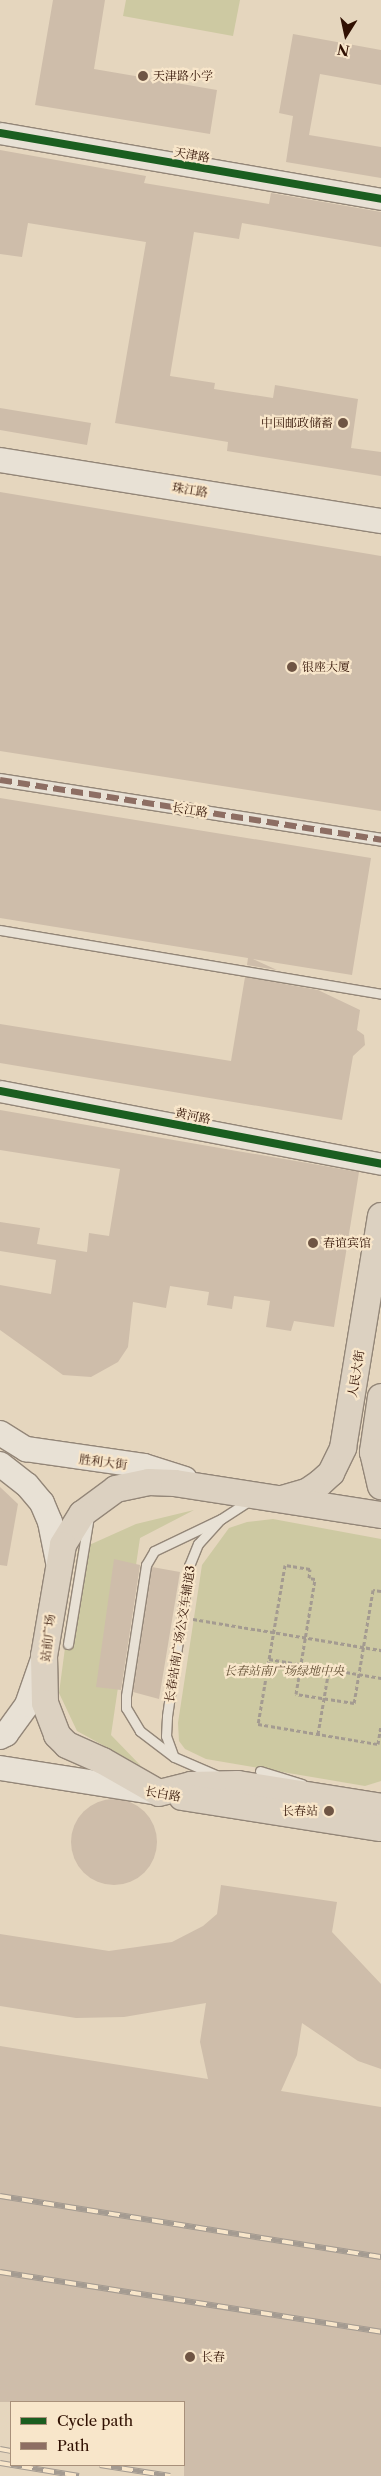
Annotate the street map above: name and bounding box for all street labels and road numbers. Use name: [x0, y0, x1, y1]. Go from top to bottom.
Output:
street label: 天津路: [173, 145, 211, 165]
street label: 珠江路: [171, 480, 209, 500]
street label: 长江路: [171, 800, 209, 820]
street label: 黄河路: [174, 1105, 212, 1127]
street label: 人民大街: [345, 1349, 367, 1399]
street label: 胜利大街: [78, 1452, 128, 1472]
street label: 长春站南广场公交车辅道3: [162, 1564, 198, 1704]
street label: 站前广场: [38, 1613, 58, 1663]
street label: 长白路: [144, 1784, 182, 1804]

